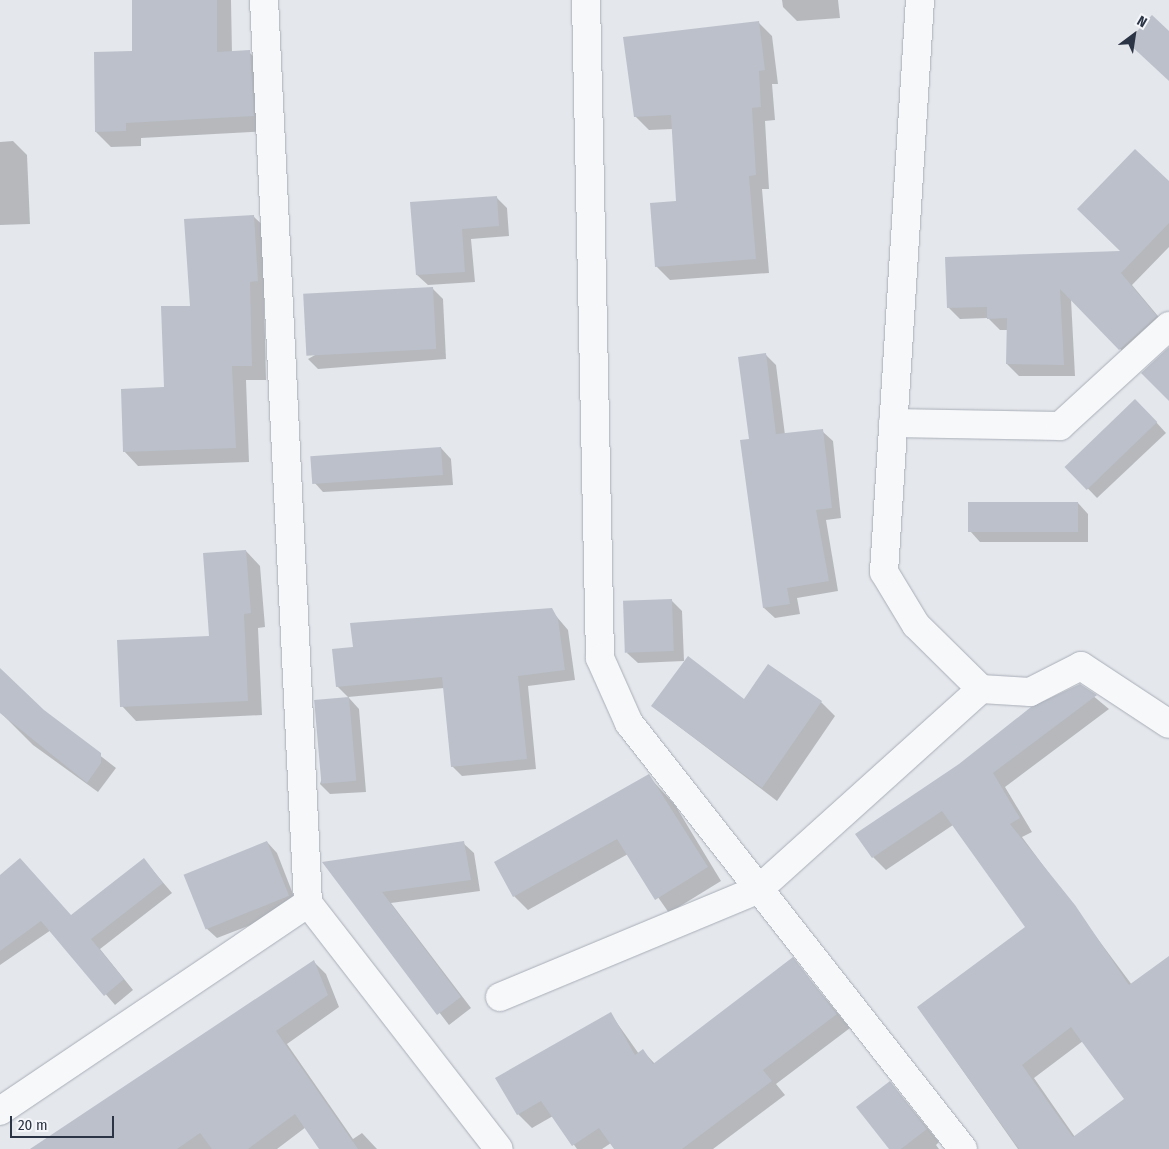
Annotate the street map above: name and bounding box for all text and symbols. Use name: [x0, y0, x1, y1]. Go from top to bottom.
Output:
north arrow: [1109, 10, 1159, 60]
text: N: [1134, 12, 1150, 31]
scale bar: [12, 1106, 116, 1138]
text: 20 m: [18, 1116, 48, 1134]

